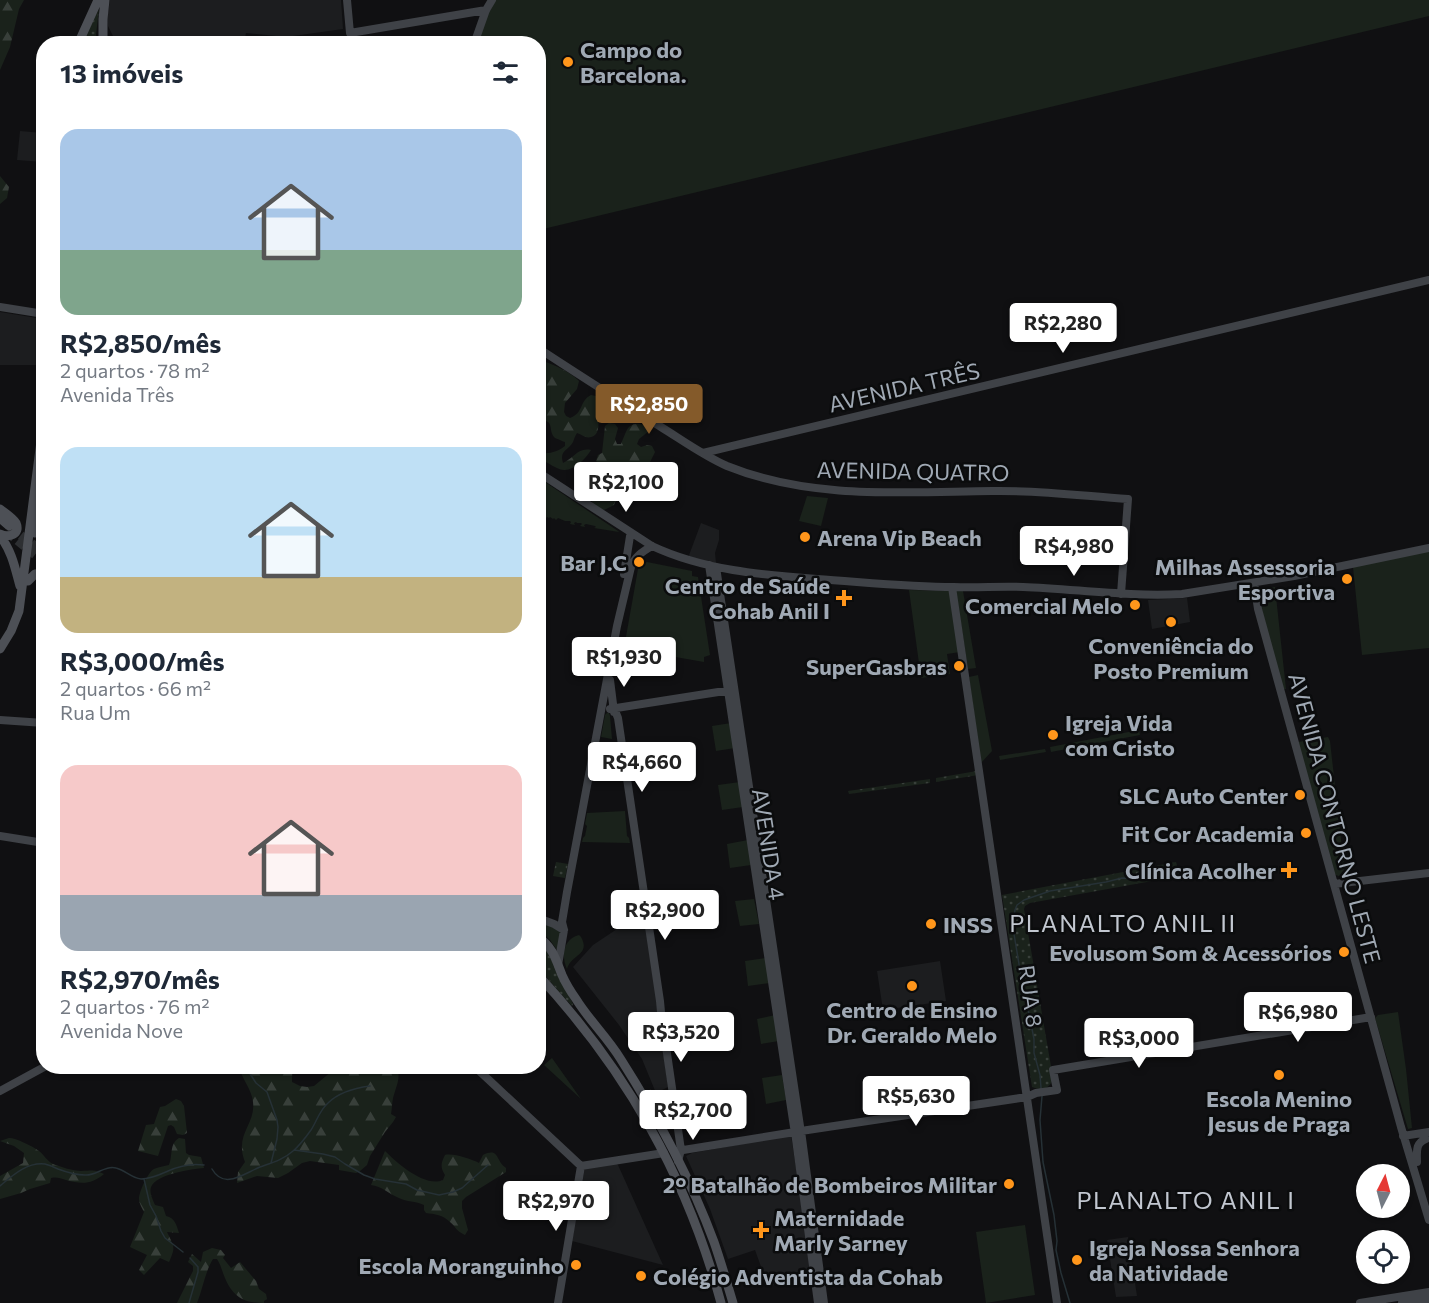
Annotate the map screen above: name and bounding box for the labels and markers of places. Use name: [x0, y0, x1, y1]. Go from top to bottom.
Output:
place label: Campo do Barcelona.: [580, 36, 686, 88]
marker: Campo do Barcelona.: [561, 55, 575, 69]
pin: R$2,280: [1008, 303, 1118, 354]
pin: R$2,850: [594, 384, 704, 435]
pin: R$2,100: [571, 462, 681, 513]
place label: Arena Vip Beach: [817, 524, 982, 551]
pin: R$4,980: [1019, 526, 1129, 577]
marker: Arena Vip Beach: [798, 530, 812, 544]
place label: Bar J.C: [560, 549, 627, 576]
place label: Milhas Assessoria Esportiva: [1155, 553, 1335, 605]
marker: Bar J.C: [632, 555, 646, 569]
place label: Centro de Saúde Cohab Anil I: [665, 572, 830, 624]
marker: Milhas Assessoria Esportiva: [1340, 572, 1354, 586]
marker: Centro de Saúde Cohab Anil I: [835, 589, 853, 607]
place label: Comercial Melo: [965, 592, 1123, 619]
marker: Comercial Melo: [1128, 598, 1142, 612]
marker: Conveniência do Posto Premium: [1164, 615, 1178, 629]
place label: Conveniência do Posto Premium: [1088, 632, 1254, 684]
pin: R$1,930: [569, 637, 679, 688]
place label: SuperGasbras: [806, 653, 947, 680]
marker: SuperGasbras: [952, 659, 966, 673]
place label: Igreja Vida com Cristo: [1065, 709, 1175, 761]
marker: Igreja Vida com Cristo: [1046, 728, 1060, 742]
pin: R$4,660: [587, 742, 697, 793]
place label: SLC Auto Center: [1119, 782, 1288, 809]
marker: SLC Auto Center: [1293, 788, 1307, 802]
place label: Fit Cor Academia: [1121, 820, 1294, 847]
marker: Fit Cor Academia: [1299, 826, 1313, 840]
place label: Clínica Acolher: [1125, 857, 1276, 884]
marker: Clínica Acolher: [1280, 861, 1298, 879]
pin: R$2,900: [610, 890, 720, 941]
place label: INSS: [943, 911, 993, 938]
marker: INSS: [924, 917, 938, 931]
place label: Evolusom Som & Acessórios: [1049, 939, 1332, 966]
marker: Evolusom Som & Acessórios: [1337, 945, 1351, 959]
marker: Centro de Ensino Dr. Geraldo Melo: [905, 979, 919, 993]
pin: R$6,980: [1243, 992, 1353, 1043]
place label: Centro de Ensino Dr. Geraldo Melo: [826, 996, 998, 1048]
pin: R$3,520: [626, 1012, 736, 1063]
pin: R$3,000: [1084, 1018, 1194, 1069]
marker: Escola Menino Jesus de Praga: [1272, 1068, 1286, 1082]
pin: R$5,630: [861, 1076, 971, 1127]
place label: Escola Menino Jesus de Praga: [1206, 1085, 1352, 1137]
pin: R$2,700: [638, 1090, 748, 1141]
place label: 2° Batalhão de Bombeiros Militar: [663, 1171, 997, 1198]
marker: 2° Batalhão de Bombeiros Militar: [1002, 1177, 1016, 1191]
pin: R$2,970: [501, 1181, 611, 1232]
place label: Maternidade Marly Sarney: [774, 1204, 908, 1256]
marker: Maternidade Marly Sarney: [752, 1221, 770, 1239]
place label: Igreja Nossa Senhora da Natividade: [1089, 1234, 1300, 1286]
place label: Escola Moranguinho: [358, 1252, 564, 1279]
marker: Igreja Nossa Senhora da Natividade: [1070, 1253, 1084, 1267]
marker: Escola Moranguinho: [569, 1258, 583, 1272]
place label: Colégio Adventista da Cohab: [653, 1263, 943, 1290]
marker: Colégio Adventista da Cohab: [634, 1269, 648, 1283]

